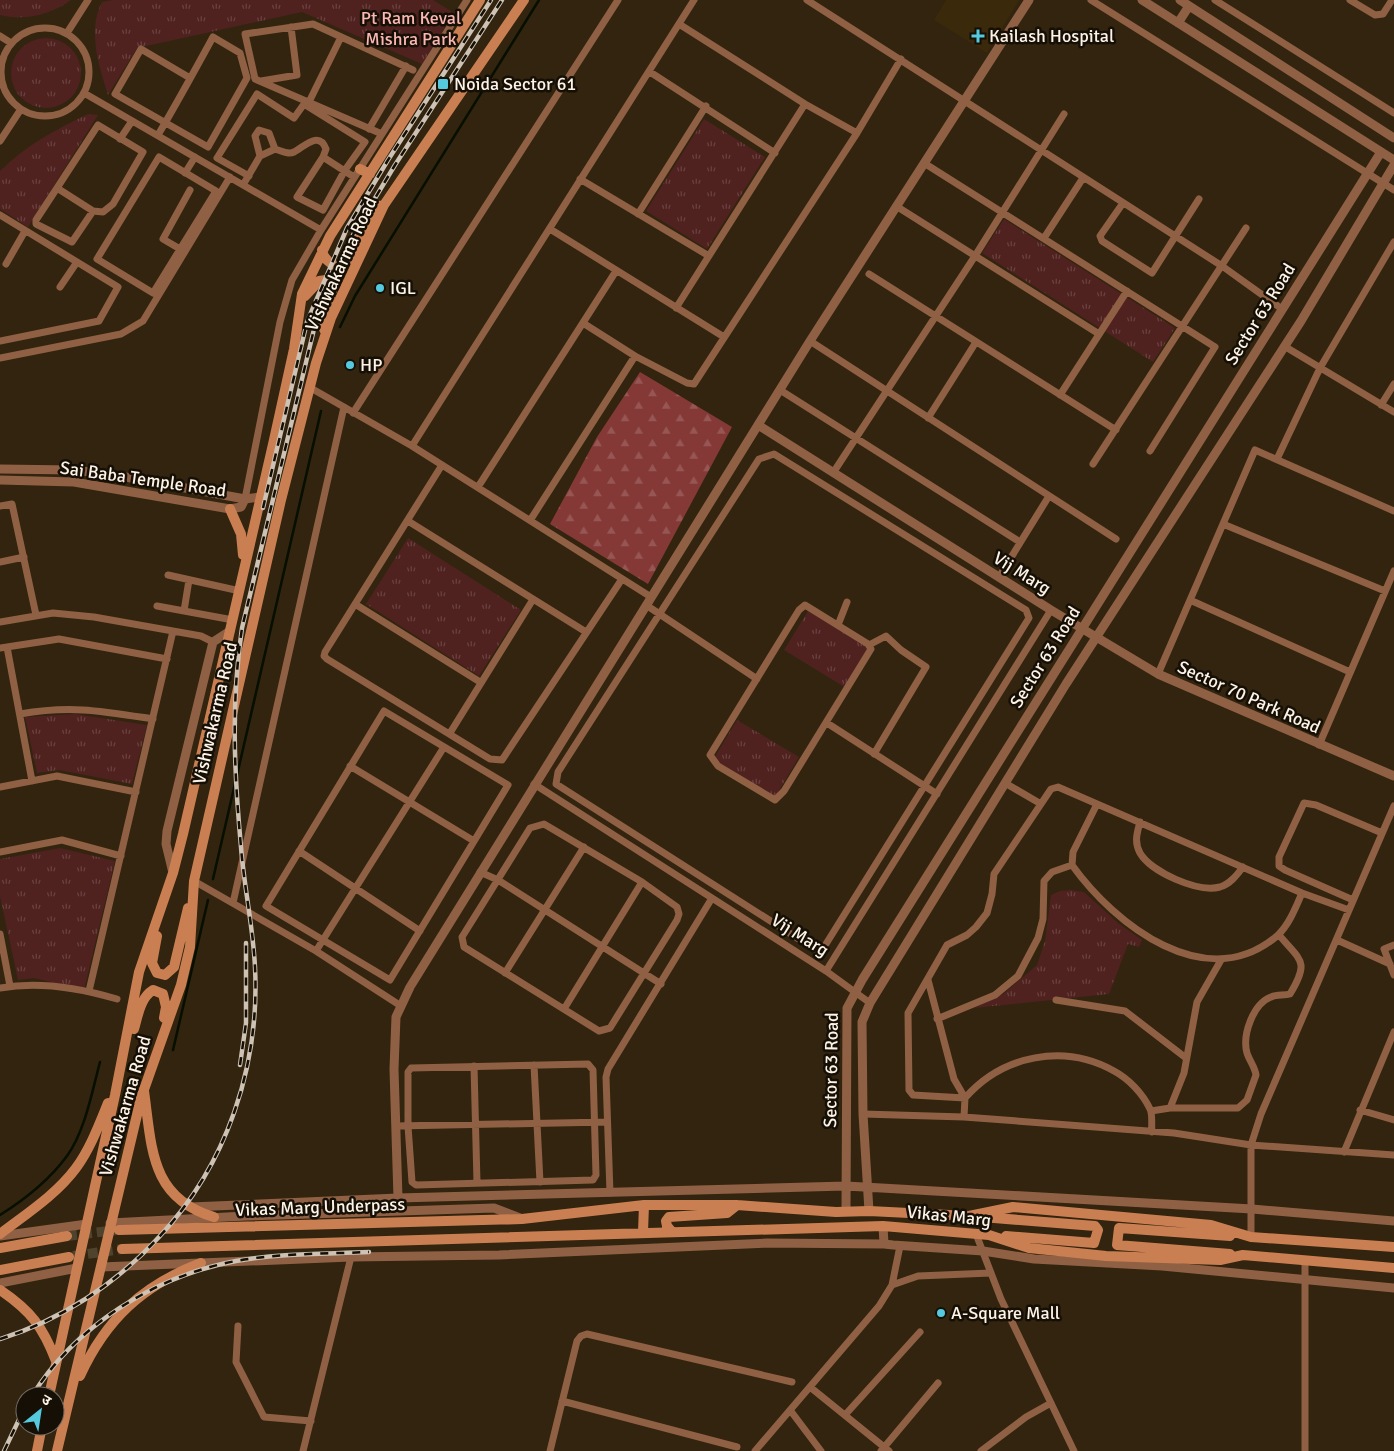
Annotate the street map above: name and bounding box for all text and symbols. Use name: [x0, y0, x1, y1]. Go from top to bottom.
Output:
park label: Pt Ram Keval Mishra Park: [361, 7, 461, 50]
place label: Kailash Hospital: [989, 25, 1114, 47]
marker: Kailash Hospital: [971, 29, 985, 43]
place label: Noida Sector 61: [454, 73, 576, 95]
marker: Noida Sector 61: [436, 77, 450, 91]
street label: Vishwakarma Road: [300, 194, 382, 334]
street label: Sector 63 Road: [1220, 259, 1300, 369]
place label: IGL: [390, 277, 416, 299]
marker: IGL: [374, 282, 386, 294]
place label: HP: [360, 354, 382, 376]
marker: HP: [344, 359, 356, 371]
street label: Sai Baba Temple Road: [59, 456, 227, 502]
street label: Vij Marg: [989, 547, 1055, 599]
street label: Sector 63 Road: [1005, 602, 1085, 712]
street label: Vishwakarma Road: [188, 640, 242, 786]
street label: Sector 70 Park Road: [1174, 656, 1324, 738]
street label: Vij Marg: [767, 909, 833, 961]
street label: Sector 63 Road: [819, 1012, 843, 1128]
street label: Vishwakarma Road: [94, 1033, 156, 1179]
street label: Vikas Marg Underpass: [235, 1193, 406, 1221]
street label: Vikas Marg: [906, 1201, 992, 1231]
place label: A-Square Mall: [951, 1302, 1060, 1324]
marker: A-Square Mall: [935, 1307, 947, 1319]
north arrow: [15, 1386, 65, 1436]
text: उ: [38, 1391, 55, 1410]

